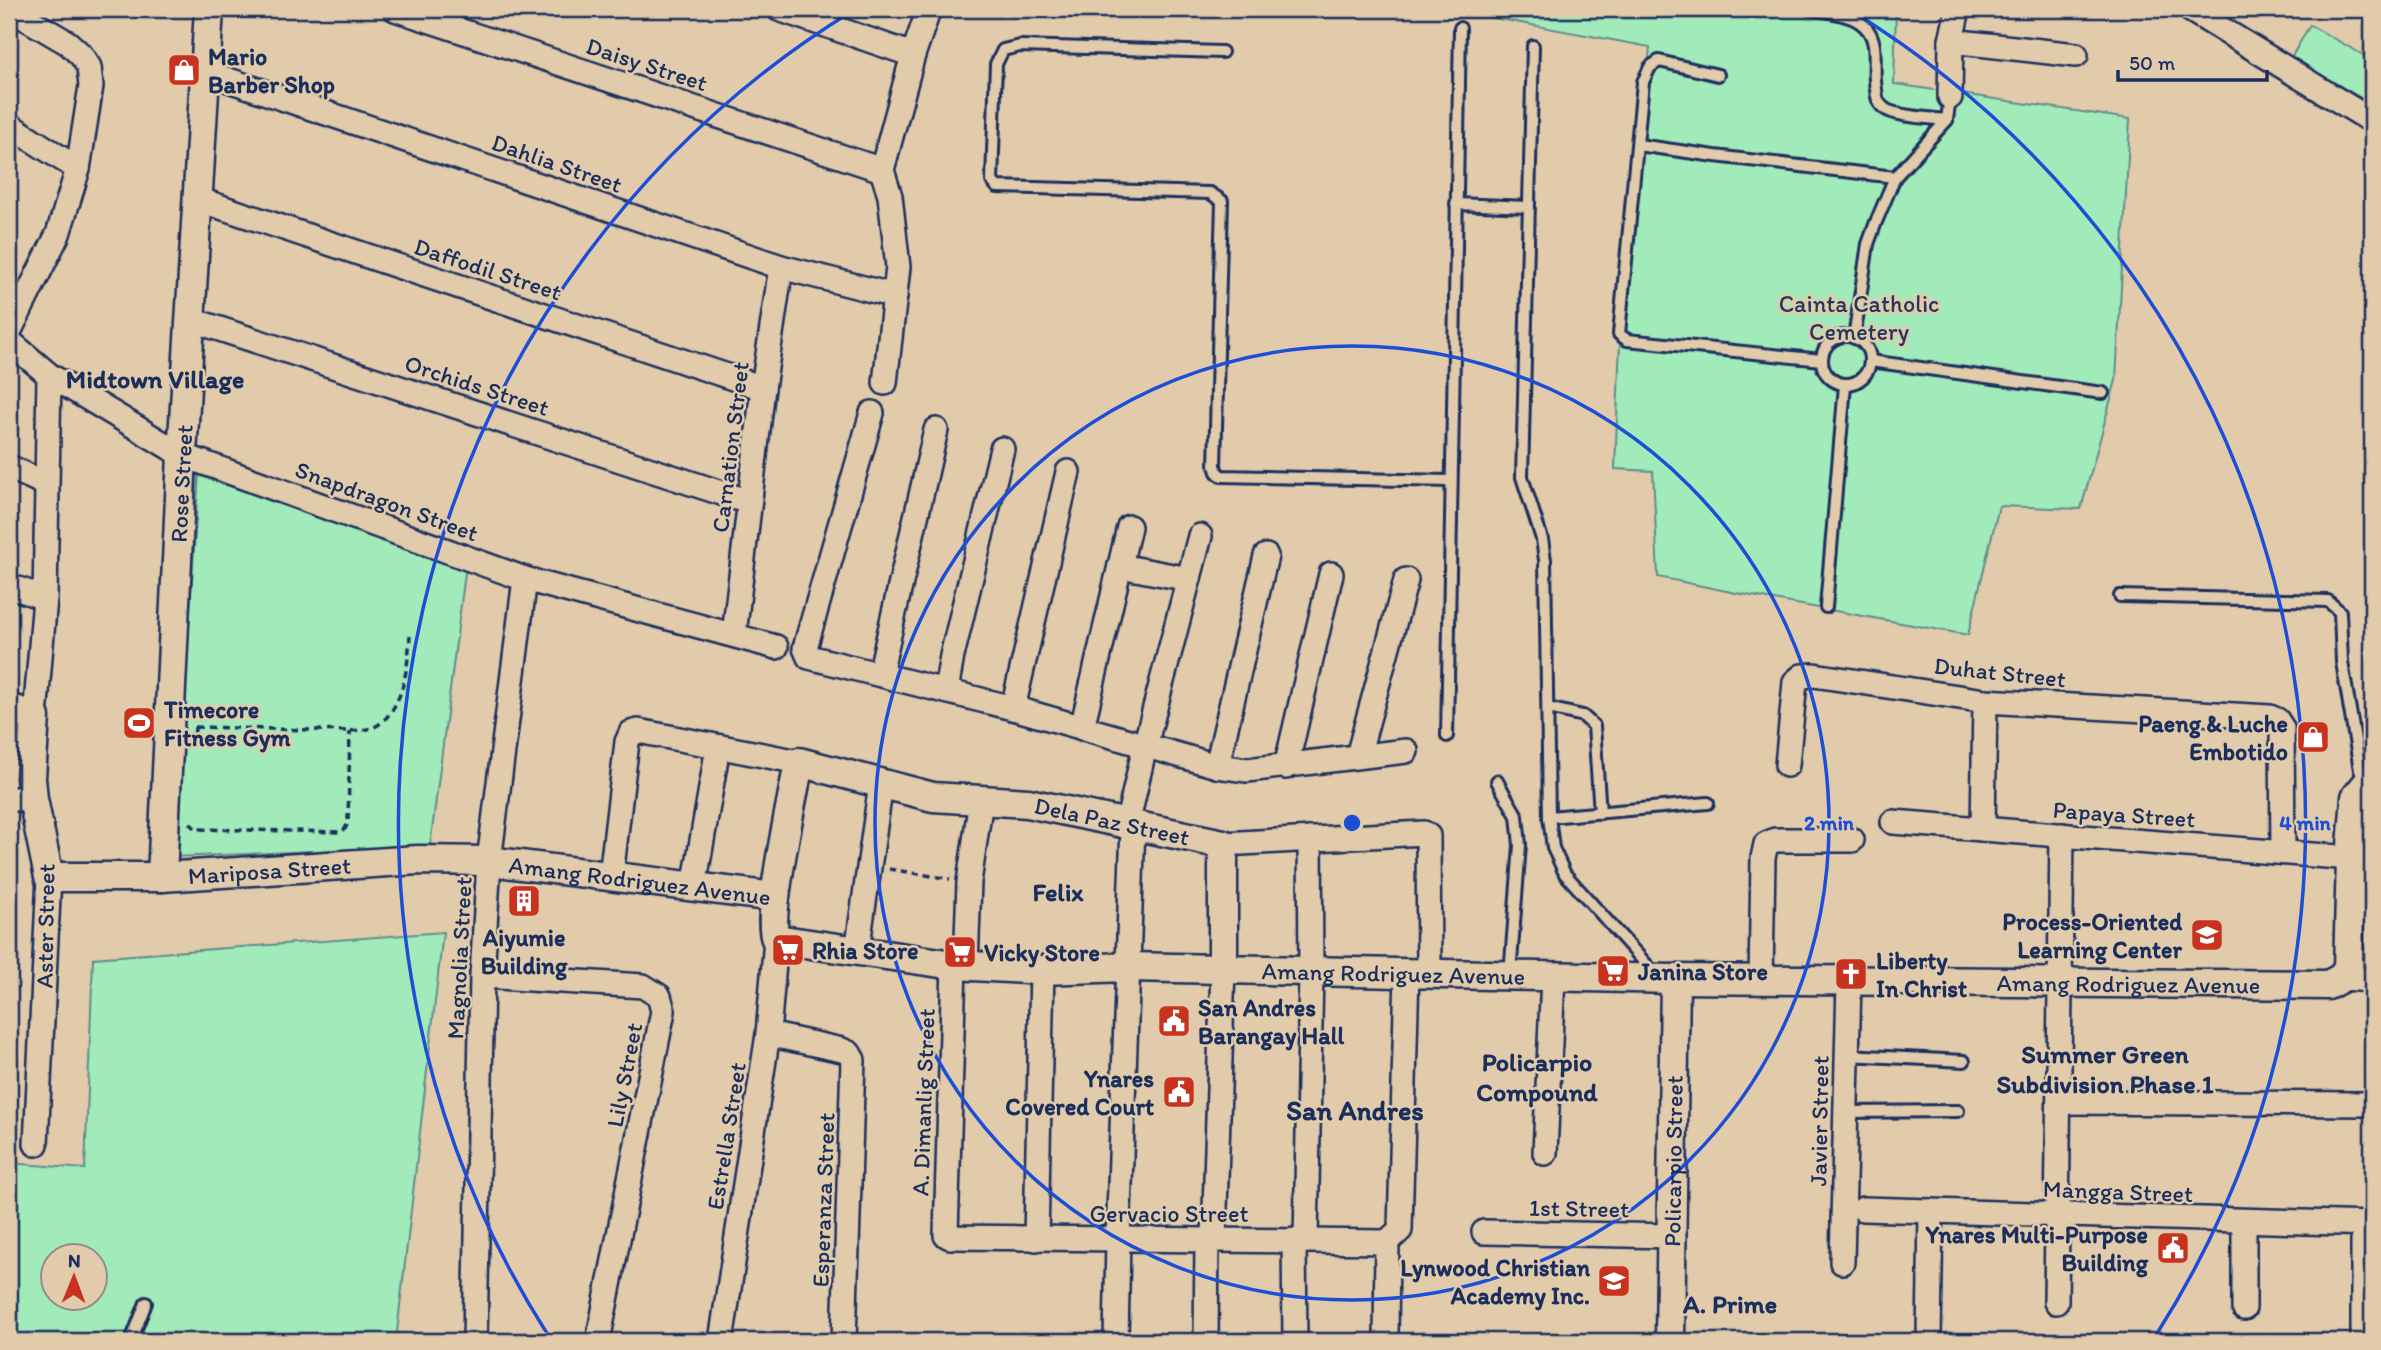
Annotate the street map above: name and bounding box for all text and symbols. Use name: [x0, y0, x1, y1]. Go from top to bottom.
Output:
street label: Daisy Street: [583, 31, 711, 97]
scale bar: [2118, 38, 2267, 82]
place label: Mario Barber Shop: [208, 42, 335, 100]
text: 50 m: [2129, 50, 2176, 75]
shop icon: Mario Barber Shop: [165, 51, 203, 89]
street label: Dahlia Street: [488, 127, 626, 199]
street label: Daffodil Street: [411, 231, 565, 307]
park label: Cainta Catholic Cemetery: [1779, 289, 1939, 346]
street label: Orchids Street: [401, 348, 553, 422]
street label: Carnation Street: [705, 360, 755, 534]
district label: Midtown Village: [66, 363, 244, 395]
street label: Rose Street: [163, 424, 198, 543]
street label: Snapdragon Street: [292, 454, 482, 548]
street label: Duhat Street: [1933, 651, 2067, 693]
place label: Timecore Fitness Gym: [163, 695, 291, 753]
sports icon: Timecore Fitness Gym: [120, 704, 158, 742]
place label: Paeng & Luche Embotido: [2138, 709, 2288, 766]
shop icon: Paeng & Luche Embotido: [2294, 718, 2332, 756]
street label: Dela Paz Street: [1032, 790, 1192, 852]
street label: Papaya Street: [2052, 795, 2196, 833]
text: 2 min: [1804, 810, 1855, 835]
text: 4 min: [2279, 810, 2332, 835]
centre of rings: [1340, 811, 1364, 835]
street label: Amang Rodriguez Avenue: [507, 849, 772, 911]
street label: Mariposa Street: [187, 850, 352, 890]
street label: Aster Street: [29, 863, 61, 989]
street label: Magnolia Street: [440, 876, 478, 1040]
district label: Felix: [1032, 876, 1084, 908]
building icon: Aiyumie Building: [505, 882, 543, 920]
place label: Process-Oriented Learning Center: [2002, 907, 2182, 965]
school or university icon: Process-Oriented Learning Center: [2188, 916, 2226, 954]
place label: Aiyumie Building: [481, 923, 568, 981]
supermarket icon: Rhia Store: [769, 931, 807, 969]
supermarket icon: Vicky Store: [941, 933, 979, 971]
place label: Rhia Store: [812, 936, 918, 965]
place label: Vicky Store: [984, 938, 1100, 968]
place label: Liberty In Christ: [1876, 946, 1967, 1003]
supermarket icon: Janina Store: [1594, 952, 1632, 990]
street label: Amang Rodriguez Avenue: [1261, 955, 1526, 990]
church icon: Liberty In Christ: [1832, 955, 1870, 993]
place label: Janina Store: [1637, 957, 1768, 986]
street label: Amang Rodriguez Avenue: [1996, 967, 2260, 999]
place label: San Andres Barangay Hall: [1198, 993, 1344, 1051]
public building icon: San Andres Barangay Hall: [1155, 1002, 1193, 1040]
street label: A. Dimanlig Street: [905, 1008, 941, 1196]
street label: Lily Street: [600, 1020, 648, 1130]
district label: Summer Green Subdivision Phase 1: [1997, 1038, 2213, 1100]
district label: Policarpio Compound: [1476, 1046, 1598, 1108]
street label: Javier Street: [1803, 1055, 1835, 1187]
street label: Estrella Street: [700, 1060, 752, 1212]
place label: Ynares Covered Court: [1005, 1064, 1154, 1121]
public building icon: Ynares Covered Court: [1160, 1073, 1198, 1111]
street label: Policarpio Street: [1657, 1075, 1688, 1247]
district label: San Andres: [1286, 1093, 1424, 1127]
street label: Esperanza Street: [805, 1112, 841, 1288]
street label: Mangga Street: [2042, 1174, 2194, 1208]
street label: 1st Street: [1529, 1193, 1629, 1223]
street label: Gervacio Street: [1089, 1199, 1249, 1228]
place label: Ynares Multi-Purpose Building: [1924, 1220, 2149, 1278]
public building icon: Ynares Multi-Purpose Building: [2154, 1229, 2192, 1267]
north arrow: [38, 1242, 108, 1312]
text: N: [68, 1249, 81, 1272]
place label: Lynwood Christian Academy Inc.: [1400, 1253, 1590, 1311]
school or university icon: Lynwood Christian Academy Inc.: [1595, 1262, 1633, 1300]
district label: A. Prime: [1682, 1288, 1777, 1320]

